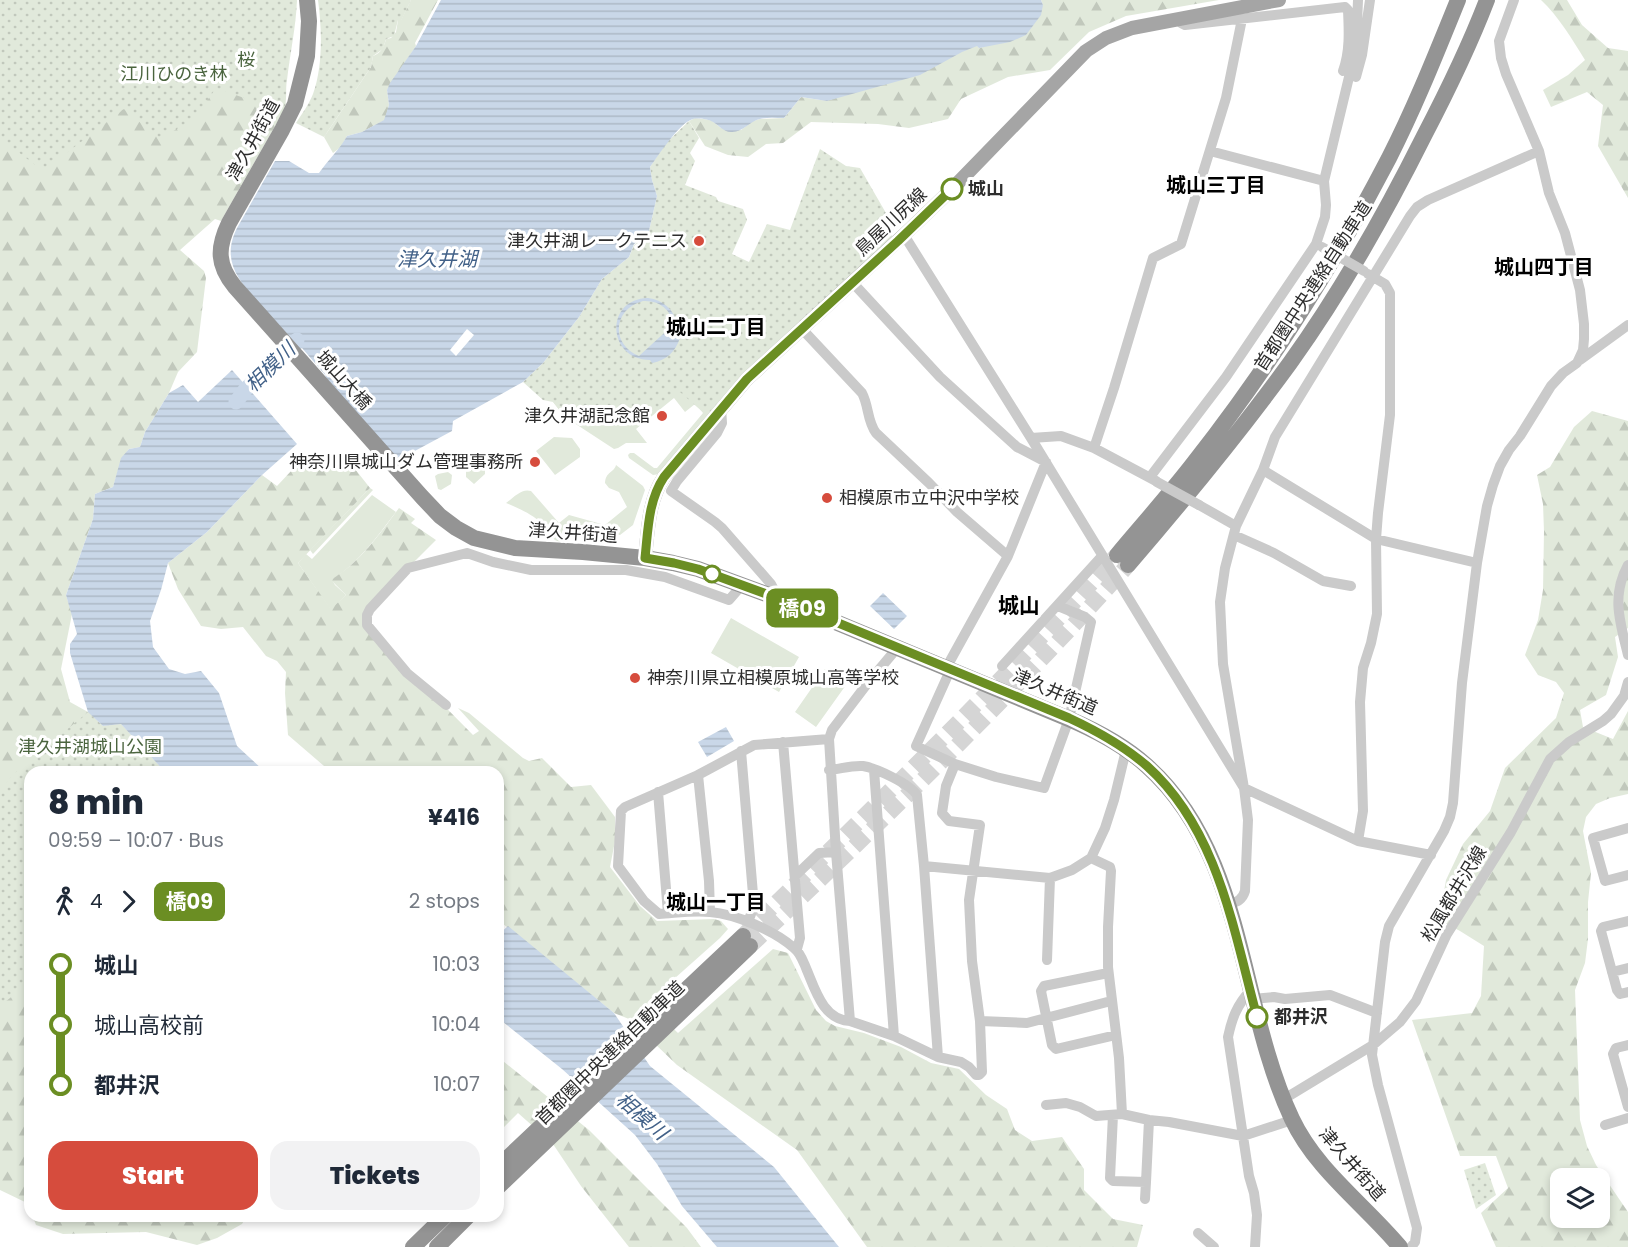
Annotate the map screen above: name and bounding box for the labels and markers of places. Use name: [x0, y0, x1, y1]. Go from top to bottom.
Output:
place label: 城山: [968, 176, 1004, 201]
marker: 城山: [941, 178, 963, 200]
place label: 津久井湖レークテニス: [507, 228, 687, 253]
marker: 津久井湖レークテニス: [692, 234, 706, 248]
place label: 津久井湖記念館: [524, 403, 650, 428]
marker: 津久井湖記念館: [655, 409, 669, 423]
place label: 神奈川県城山ダム管理事務所: [289, 449, 523, 474]
marker: 神奈川県城山ダム管理事務所: [528, 455, 542, 469]
place label: 相模原市立中沢中学校: [839, 485, 1019, 510]
marker: 相模原市立中沢中学校: [820, 491, 834, 505]
unlabelled marker: [703, 565, 721, 583]
place label: 神奈川県立相模原城山高等学校: [647, 665, 899, 690]
marker: 神奈川県立相模原城山高等学校: [628, 671, 642, 685]
place label: 都井沢: [1274, 1004, 1328, 1029]
marker: 都井沢: [1246, 1006, 1268, 1028]

